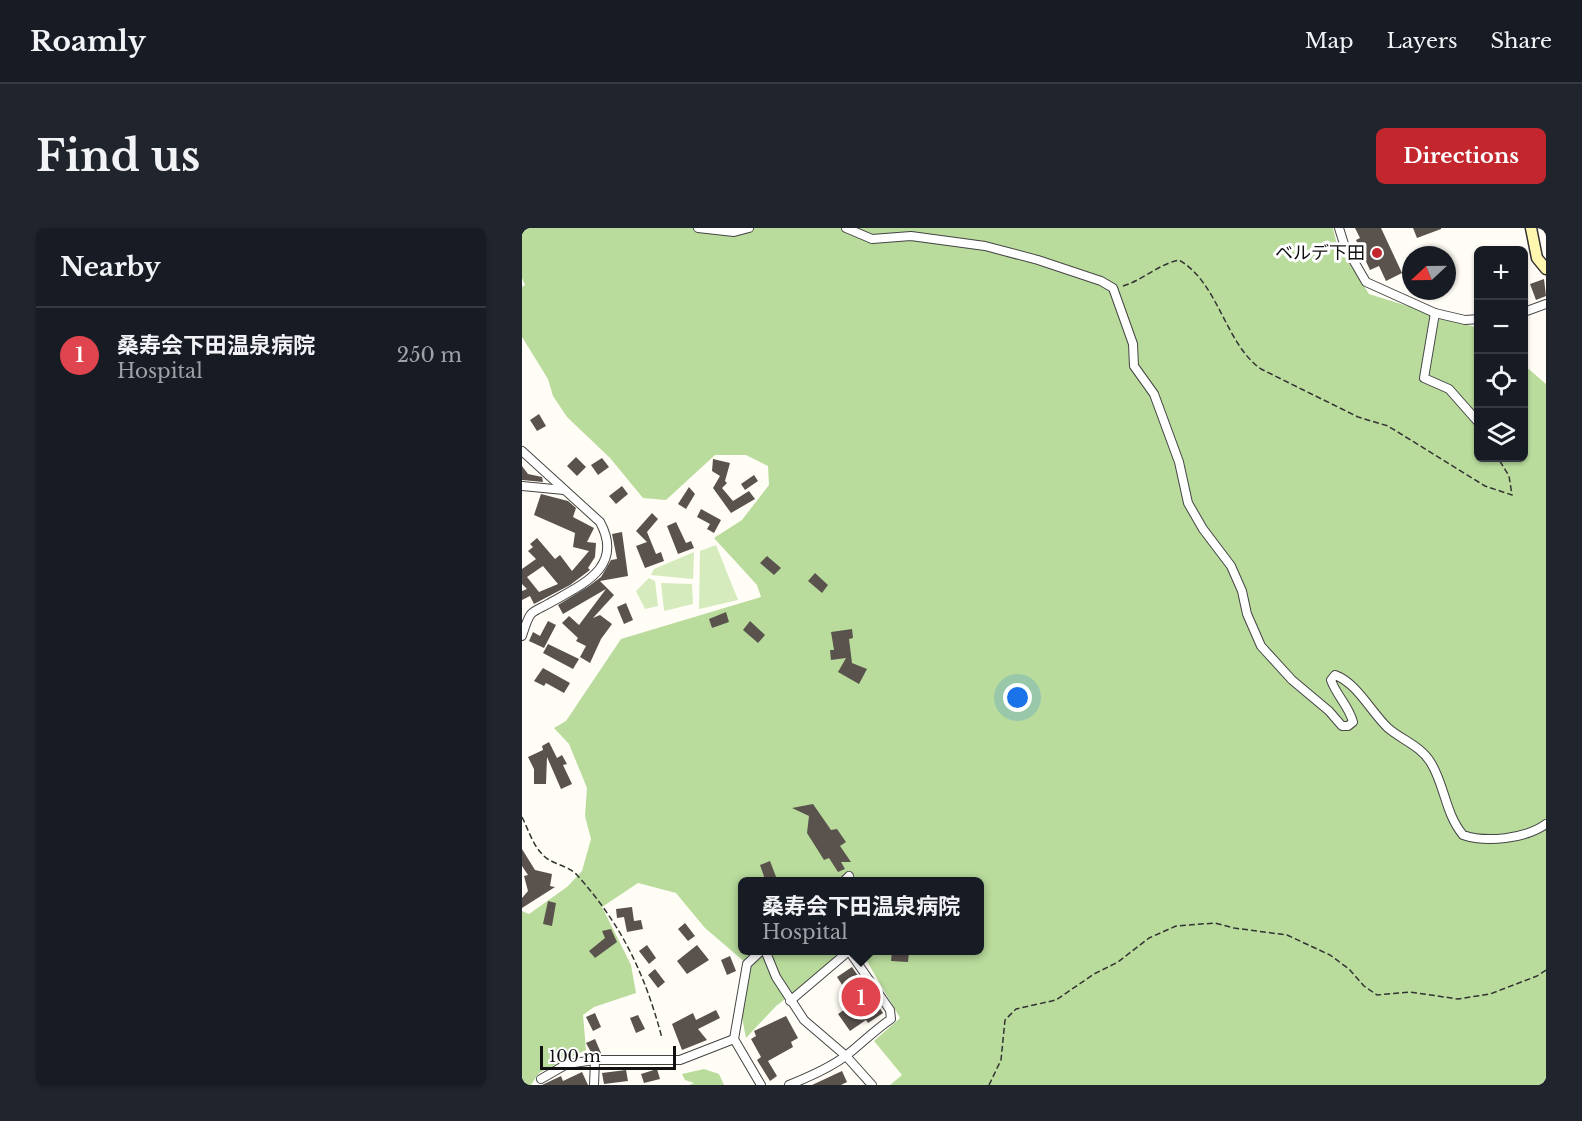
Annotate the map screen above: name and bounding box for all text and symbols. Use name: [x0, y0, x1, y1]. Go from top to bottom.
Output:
text: Roamly: [30, 24, 146, 59]
text: Map: [1305, 28, 1354, 54]
text: Layers: [1387, 28, 1458, 54]
text: Share: [1491, 28, 1552, 54]
button: Directions: [1376, 128, 1546, 184]
text: Find us: [36, 130, 200, 182]
place label: ベルデ下田: [1275, 242, 1365, 264]
marker: ベルデ下田: [1370, 246, 1384, 260]
north arrow: [1402, 246, 1456, 300]
map controls: [1474, 246, 1528, 462]
button: +: [1474, 246, 1528, 300]
text: Nearby: [60, 251, 161, 283]
button: −: [1474, 300, 1528, 354]
text: 桑寿会下田温泉病院: [117, 332, 315, 359]
text: 1: [75, 343, 84, 367]
text: 250 m: [397, 343, 462, 367]
button: locate: [1474, 354, 1528, 408]
text: Hospital: [117, 359, 203, 383]
button: layers: [1474, 408, 1528, 462]
your location: [1003, 683, 1032, 712]
popup: [738, 877, 984, 955]
text: 桑寿会下田温泉病院: [762, 893, 960, 920]
text: Hospital: [762, 920, 848, 944]
pin: 1: [842, 974, 880, 1020]
scale bar: [540, 1043, 676, 1070]
text: 100 m: [549, 1046, 601, 1066]

